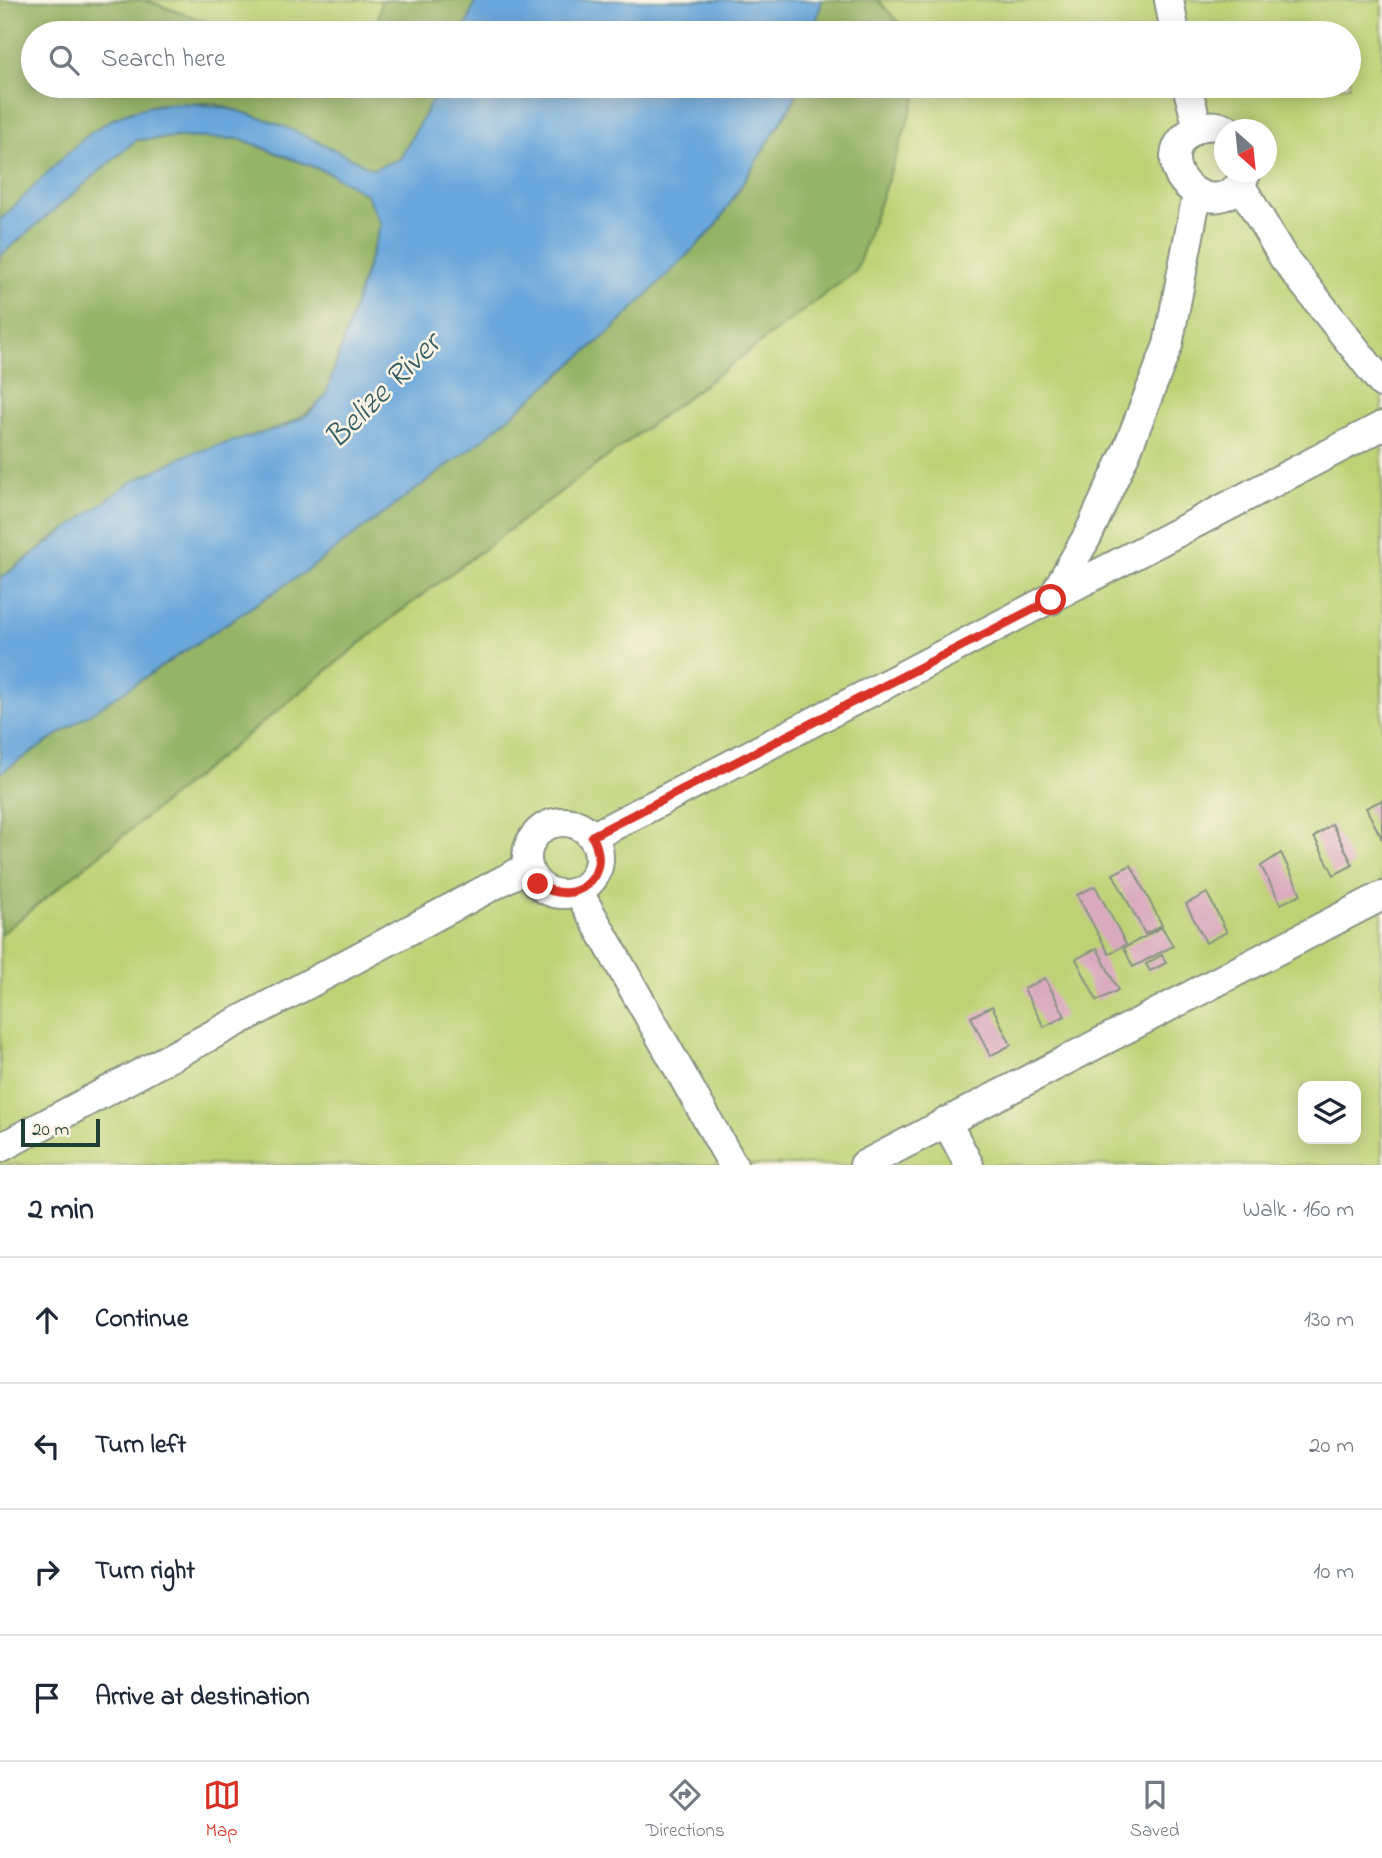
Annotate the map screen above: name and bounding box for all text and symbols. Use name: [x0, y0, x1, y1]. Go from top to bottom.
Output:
search box: [21, 21, 1361, 98]
icon: search: [45, 41, 83, 79]
text: Search here: [101, 41, 226, 79]
north arrow: [1214, 119, 1277, 182]
water label: Belize River: [315, 320, 456, 461]
route start: [1035, 584, 1066, 615]
route end: [522, 868, 553, 899]
map controls: [1298, 1081, 1361, 1144]
button: layers: [1298, 1081, 1361, 1144]
scale bar: [21, 1116, 100, 1148]
text: 20 m: [32, 1117, 69, 1144]
text: 2 min: [28, 1189, 94, 1233]
text: Walk · 160 m: [1242, 1194, 1354, 1227]
icon: ahead: [28, 1301, 66, 1339]
text: Continue: [95, 1301, 188, 1339]
text: 130 m: [1304, 1304, 1354, 1337]
icon: left: [28, 1427, 66, 1465]
text: Turn left: [95, 1427, 186, 1465]
text: 20 m: [1309, 1430, 1354, 1463]
icon: right: [28, 1553, 66, 1591]
text: Turn right: [95, 1553, 195, 1591]
text: 10 m: [1313, 1556, 1354, 1589]
icon: arrive: [28, 1679, 66, 1717]
text: Arrive at destination: [95, 1679, 310, 1717]
tab: Map: [203, 1776, 241, 1845]
tab: Directions: [646, 1776, 725, 1845]
tab: Saved: [1130, 1776, 1179, 1845]

